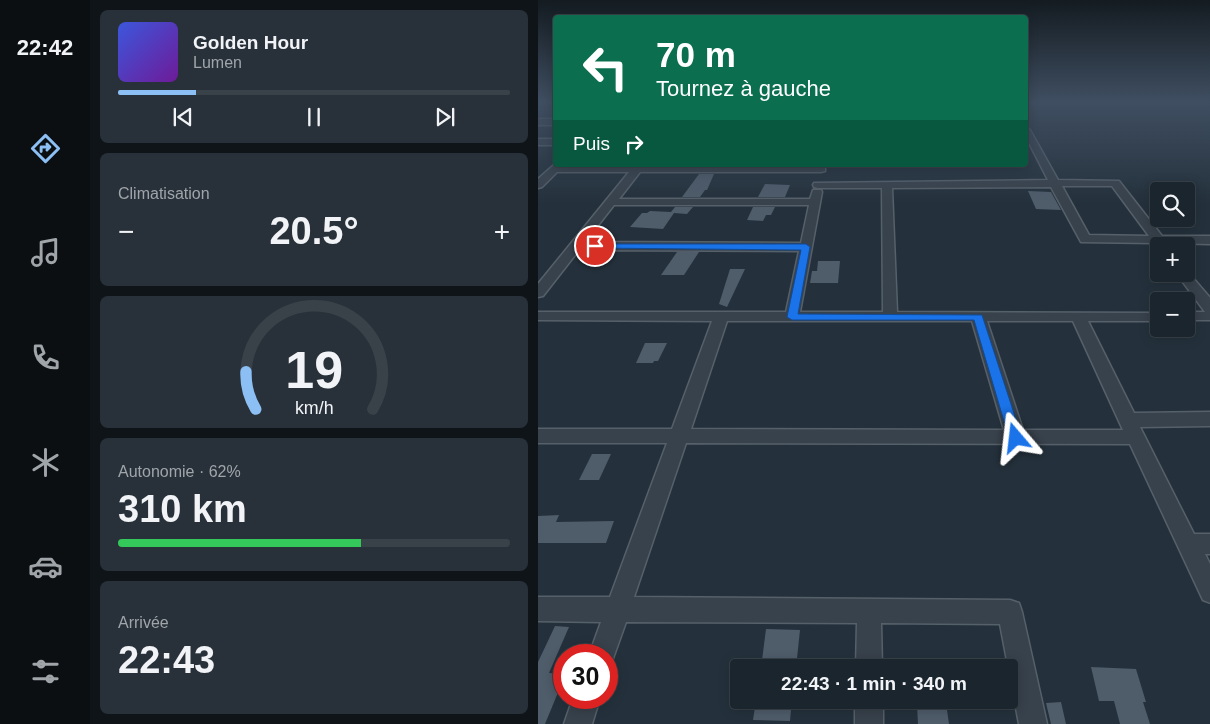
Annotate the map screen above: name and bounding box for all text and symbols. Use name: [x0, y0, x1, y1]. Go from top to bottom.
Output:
text: Golden Hour: [193, 32, 308, 53]
text: 22:42: [17, 35, 73, 60]
icon: left: [573, 35, 638, 100]
text: 70 m: [656, 35, 736, 74]
text: Lumen: [193, 54, 242, 71]
text: Tournez à gauche: [656, 76, 831, 101]
icon: previous: [169, 103, 197, 131]
icon: pause: [300, 103, 328, 131]
icon: next: [431, 103, 459, 131]
icon: right: [620, 130, 648, 158]
icon: directions: [28, 131, 63, 166]
text: Puis: [573, 133, 610, 154]
map controls: [1150, 182, 1195, 337]
button: search: [1150, 182, 1195, 227]
text: Climatisation: [118, 185, 210, 202]
text: 20.5°: [269, 210, 359, 252]
text: −: [118, 216, 134, 247]
text: +: [494, 216, 510, 247]
pin: [574, 225, 616, 267]
icon: arrive: [581, 232, 609, 260]
icon: music: [28, 235, 63, 270]
button: +: [1150, 237, 1195, 282]
button: −: [1150, 292, 1195, 337]
icon: phone: [28, 340, 63, 375]
text: 19: [285, 341, 343, 399]
text: km/h: [295, 398, 333, 418]
position arrow: [989, 411, 1041, 463]
icon: climate: [28, 445, 63, 480]
text: Autonomie · 62%: [118, 463, 241, 480]
text: 310 km: [118, 488, 247, 530]
icon: car: [28, 549, 63, 584]
text: Arrivée: [118, 614, 169, 631]
text: 22:43: [118, 639, 215, 681]
speed limit sign: 30: [553, 644, 618, 709]
icon: filters: [28, 654, 63, 689]
text: 22:43 · 1 min · 340 m: [781, 673, 967, 694]

